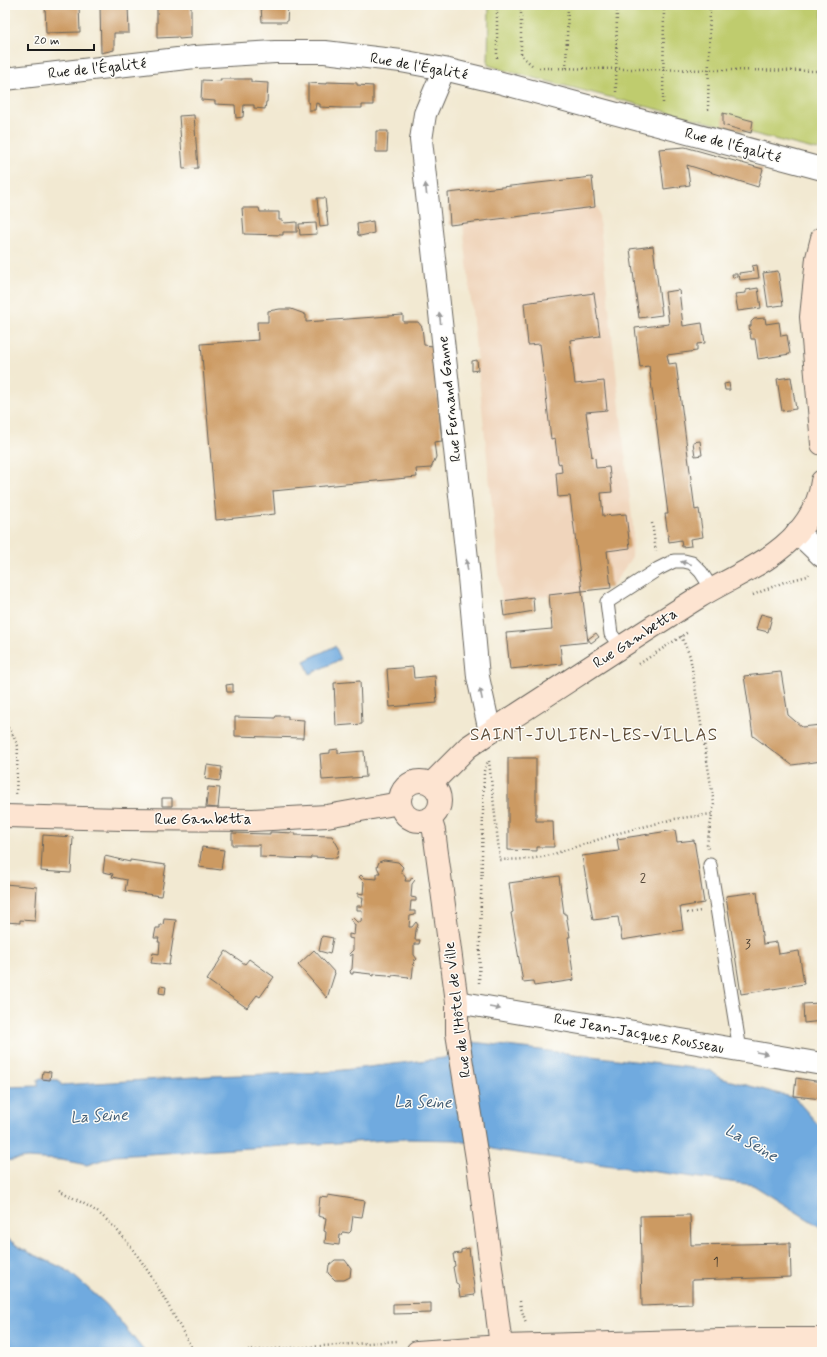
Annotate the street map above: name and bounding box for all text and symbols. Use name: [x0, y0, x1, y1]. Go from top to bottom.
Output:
scale bar: [28, 26, 94, 52]
text: 20 m: [34, 33, 60, 49]
street label: Rue de l'Égalité: [368, 48, 470, 85]
street label: Rue de l'Égalité: [47, 53, 148, 84]
street label: Rue de l'Égalité: [682, 123, 784, 168]
one-way arrow: [423, 183, 429, 195]
one-way arrow: [437, 312, 444, 324]
street label: Rue Fernand Ganne: [433, 335, 467, 463]
one-way arrow: [464, 559, 470, 571]
one-way arrow: [680, 559, 693, 565]
street label: Rue Gambetta: [589, 604, 682, 674]
one-way arrow: [478, 688, 484, 700]
district label: SAINT-JULIEN-LES-VILLAS: [470, 724, 718, 746]
street label: Rue Gambetta: [155, 810, 252, 830]
house number: 2: [640, 870, 647, 887]
house number: 3: [745, 936, 751, 953]
street label: Rue de l'Hôtel de Ville: [440, 941, 476, 1079]
one-way arrow: [489, 1006, 501, 1012]
street label: Rue Jean-Jacques Rousseau: [552, 1009, 726, 1059]
one-way arrow: [756, 1051, 768, 1057]
water label: La Seine: [394, 1091, 453, 1114]
water label: La Seine: [70, 1104, 129, 1128]
water label: La Seine: [721, 1120, 782, 1167]
house number: 1: [713, 1254, 719, 1271]

